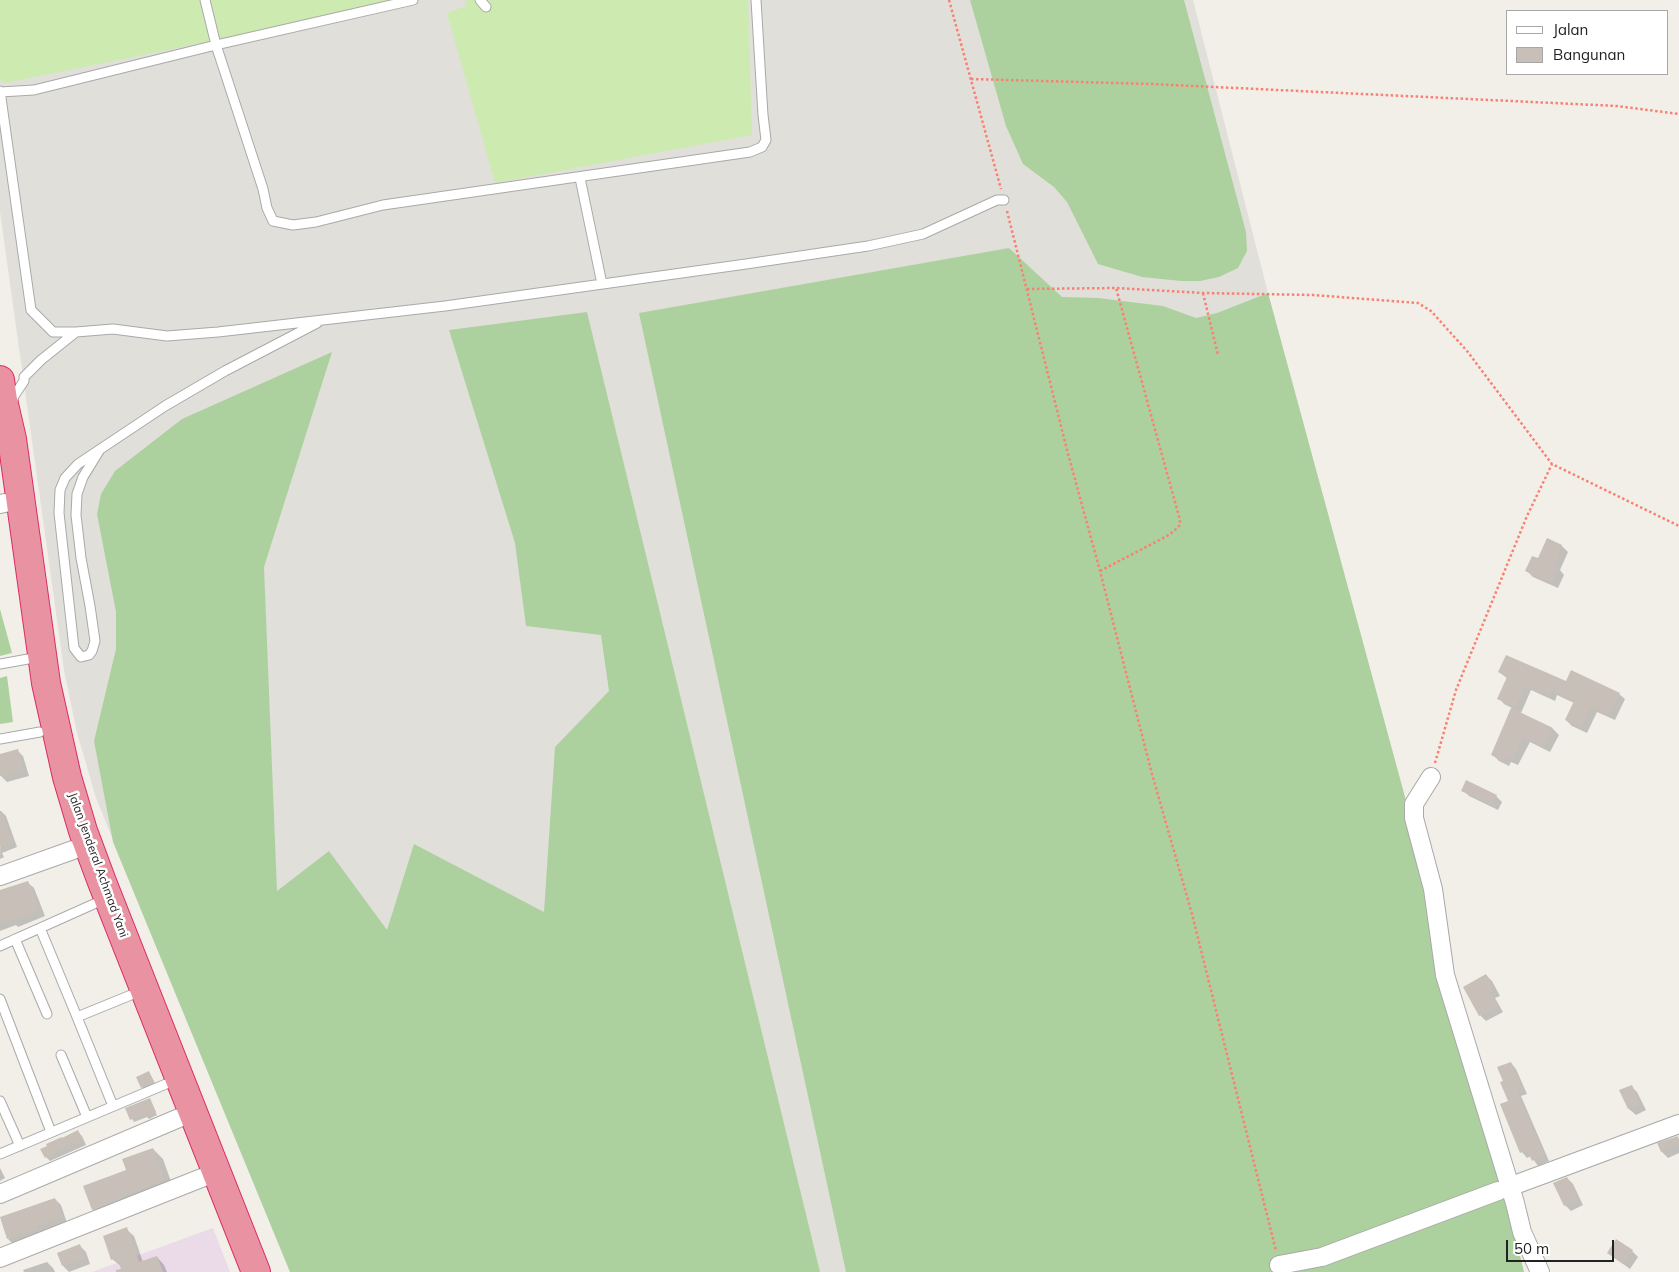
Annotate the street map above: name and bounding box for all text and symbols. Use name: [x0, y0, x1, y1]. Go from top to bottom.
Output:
legend: [1506, 10, 1669, 75]
text: Jalan: [1553, 20, 1588, 39]
text: Bangunan: [1553, 45, 1625, 64]
street label: Jalan Jenderal Achmad Yani: [65, 790, 131, 940]
scale bar: [1509, 1230, 1616, 1262]
text: 50 m: [1514, 1239, 1549, 1258]

